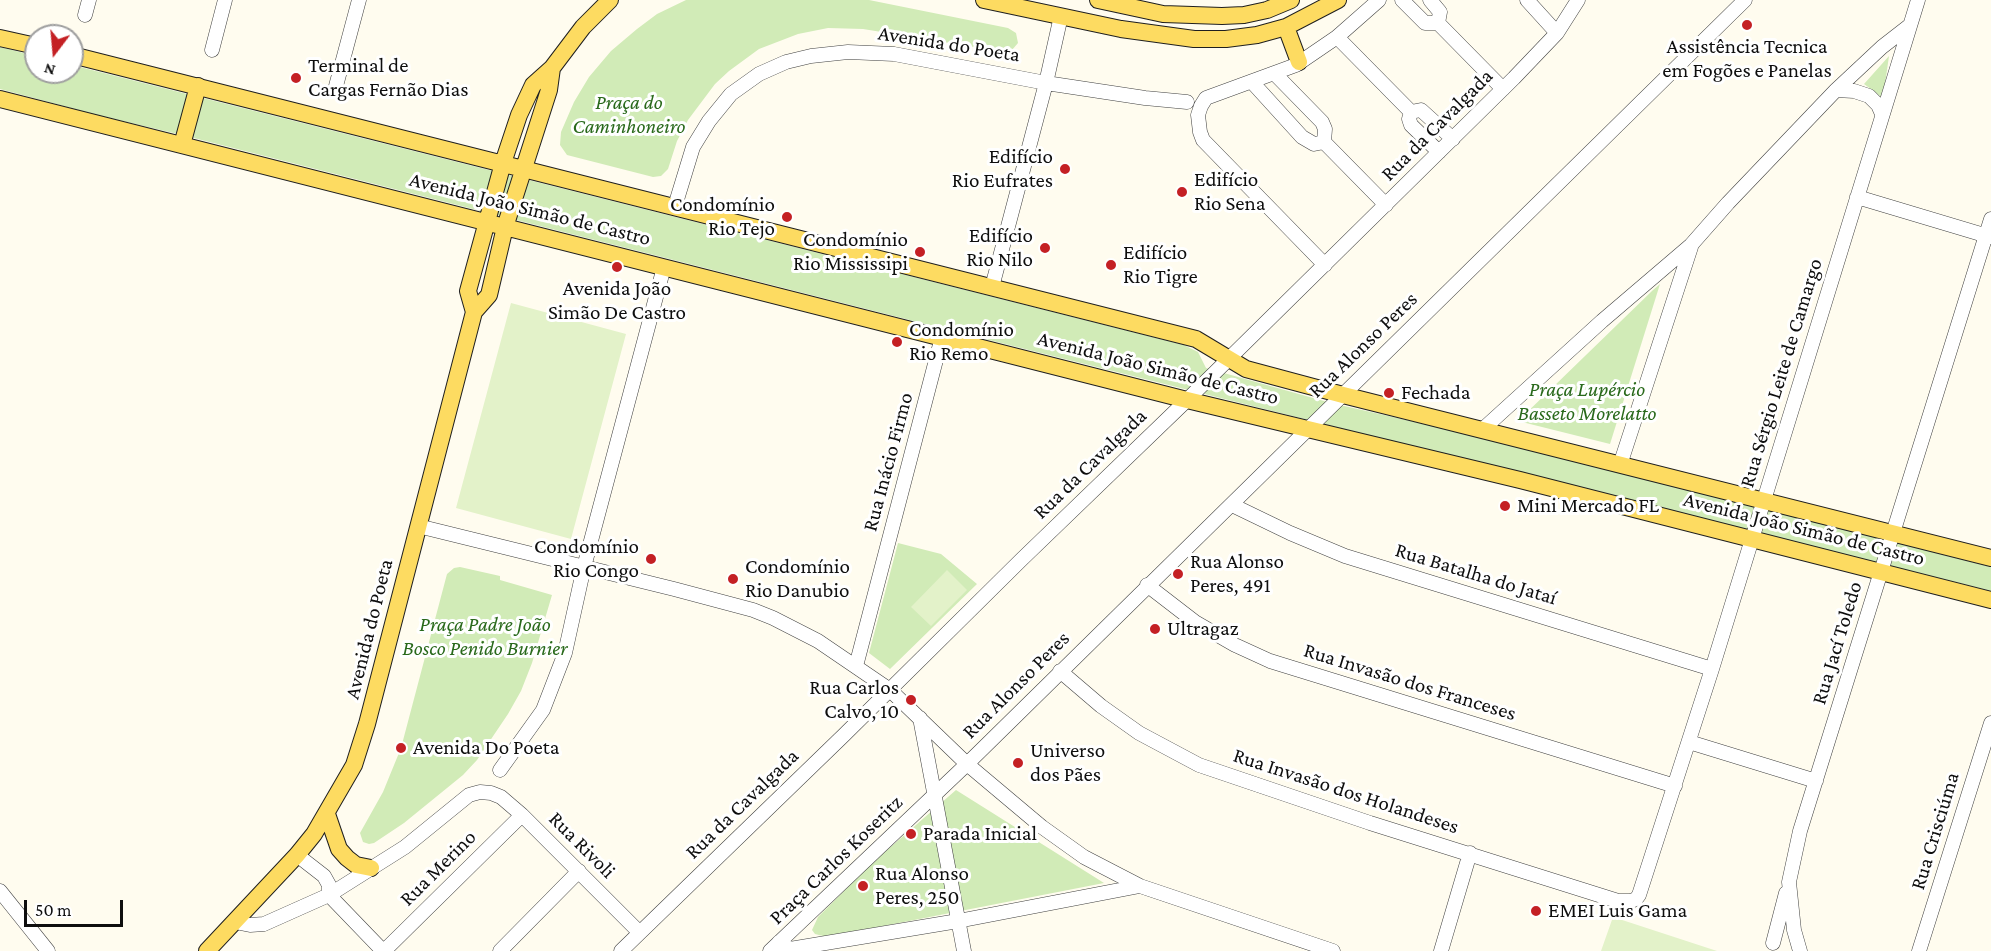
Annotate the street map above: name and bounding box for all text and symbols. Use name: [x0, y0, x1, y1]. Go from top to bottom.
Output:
marker: Assistência Tecnica em Fogões e Panelas: [1740, 18, 1754, 32]
street label: Avenida do Poeta: [876, 20, 1022, 68]
north arrow: [24, 24, 84, 84]
place label: Assistência Tecnica em Fogões e Panelas: [1662, 34, 1832, 84]
place label: Terminal de Cargas Fernão Dias: [308, 53, 468, 103]
text: N: [42, 60, 57, 80]
street label: Rua da Cavalgada: [1376, 64, 1498, 186]
marker: Terminal de Cargas Fernão Dias: [289, 71, 303, 85]
park label: Praça do Caminhoneiro: [572, 90, 686, 140]
place label: Edifício Rio Eufrates: [952, 144, 1053, 194]
marker: Edifício Rio Eufrates: [1058, 162, 1072, 176]
street label: Avenida João Simão de Castro: [407, 167, 653, 251]
place label: Edifício Rio Sena: [1194, 167, 1266, 217]
marker: Edifício Rio Sena: [1175, 185, 1189, 199]
place label: Condomínio Rio Tejo: [670, 192, 775, 242]
marker: Condomínio Rio Tejo: [780, 210, 794, 224]
place label: Edifício Rio Nilo: [966, 223, 1033, 273]
place label: Condomínio Rio Mississipi: [793, 227, 908, 277]
place label: Edifício Rio Tigre: [1123, 240, 1198, 290]
marker: Edifício Rio Nilo: [1038, 241, 1052, 255]
marker: Condomínio Rio Mississipi: [913, 245, 927, 259]
street label: Rua Sérgio Leite de Camargo: [1734, 256, 1828, 490]
marker: Edifício Rio Tigre: [1104, 258, 1118, 272]
marker: Avenida João Simão De Castro: [610, 260, 624, 274]
place label: Avenida João Simão De Castro: [548, 276, 686, 326]
street label: Rua Alonso Peres: [1303, 287, 1423, 403]
place label: Condomínio Rio Remo: [909, 317, 1014, 367]
street label: Avenida João Simão de Castro: [1035, 326, 1281, 410]
marker: Condomínio Rio Remo: [890, 335, 904, 349]
park label: Praça Lupércio Basseto Morelatto: [1517, 377, 1657, 427]
place label: Fechada: [1401, 380, 1471, 406]
marker: Fechada: [1382, 386, 1396, 400]
street label: Rua Inácio Firmo: [857, 390, 919, 534]
street label: Rua da Cavalgada: [1028, 403, 1152, 525]
street label: Avenida João Simão de Castro: [1681, 487, 1927, 571]
place label: Mini Mercado FL: [1517, 493, 1659, 519]
marker: Mini Mercado FL: [1498, 499, 1512, 513]
place label: Condomínio Rio Congo: [534, 534, 639, 584]
street label: Rua Batalha do Jataí: [1392, 537, 1560, 611]
place label: Rua Alonso Peres, 491: [1190, 549, 1284, 599]
marker: Condomínio Rio Congo: [644, 552, 658, 566]
place label: Condomínio Rio Danubio: [745, 554, 850, 604]
street label: Avenida do Poeta: [339, 556, 399, 702]
marker: Rua Alonso Peres, 491: [1171, 567, 1185, 581]
marker: Condomínio Rio Danubio: [726, 572, 740, 586]
street label: Rua Jací Toledo: [1806, 578, 1868, 708]
park label: Praça Padre João Bosco Penido Burnier: [402, 612, 568, 662]
place label: Ultragaz: [1167, 616, 1239, 642]
marker: Ultragaz: [1148, 622, 1162, 636]
street label: Rua Alonso Peres: [957, 626, 1075, 744]
street label: Rua Invasão dos Franceses: [1301, 638, 1519, 726]
place label: Rua Carlos Calvo, 10: [809, 675, 899, 725]
marker: Rua Carlos Calvo, 10: [904, 693, 918, 707]
place label: Avenida Do Poeta: [413, 735, 559, 761]
place label: Universo dos Pães: [1030, 738, 1105, 788]
marker: Avenida Do Poeta: [394, 741, 408, 755]
street label: Rua da Cavalgada: [680, 743, 804, 865]
street label: Rua Invasão dos Holandeses: [1230, 743, 1462, 839]
marker: Universo dos Pães: [1011, 756, 1025, 770]
street label: Rua Crisciúma: [1905, 769, 1965, 893]
street label: Praça Carlos Koseritz: [764, 790, 908, 930]
street label: Rua Rivoli: [543, 806, 621, 884]
place label: Parada Inicial: [923, 821, 1037, 847]
street label: Rua Merino: [395, 825, 481, 911]
marker: Parada Inicial: [904, 827, 918, 841]
place label: Rua Alonso Peres, 250: [875, 861, 969, 911]
marker: Rua Alonso Peres, 250: [856, 879, 870, 893]
scale bar: [27, 888, 126, 926]
place label: EMEI Luis Gama: [1548, 898, 1687, 924]
text: 50 m: [35, 900, 72, 920]
marker: EMEI Luis Gama: [1529, 904, 1543, 918]

